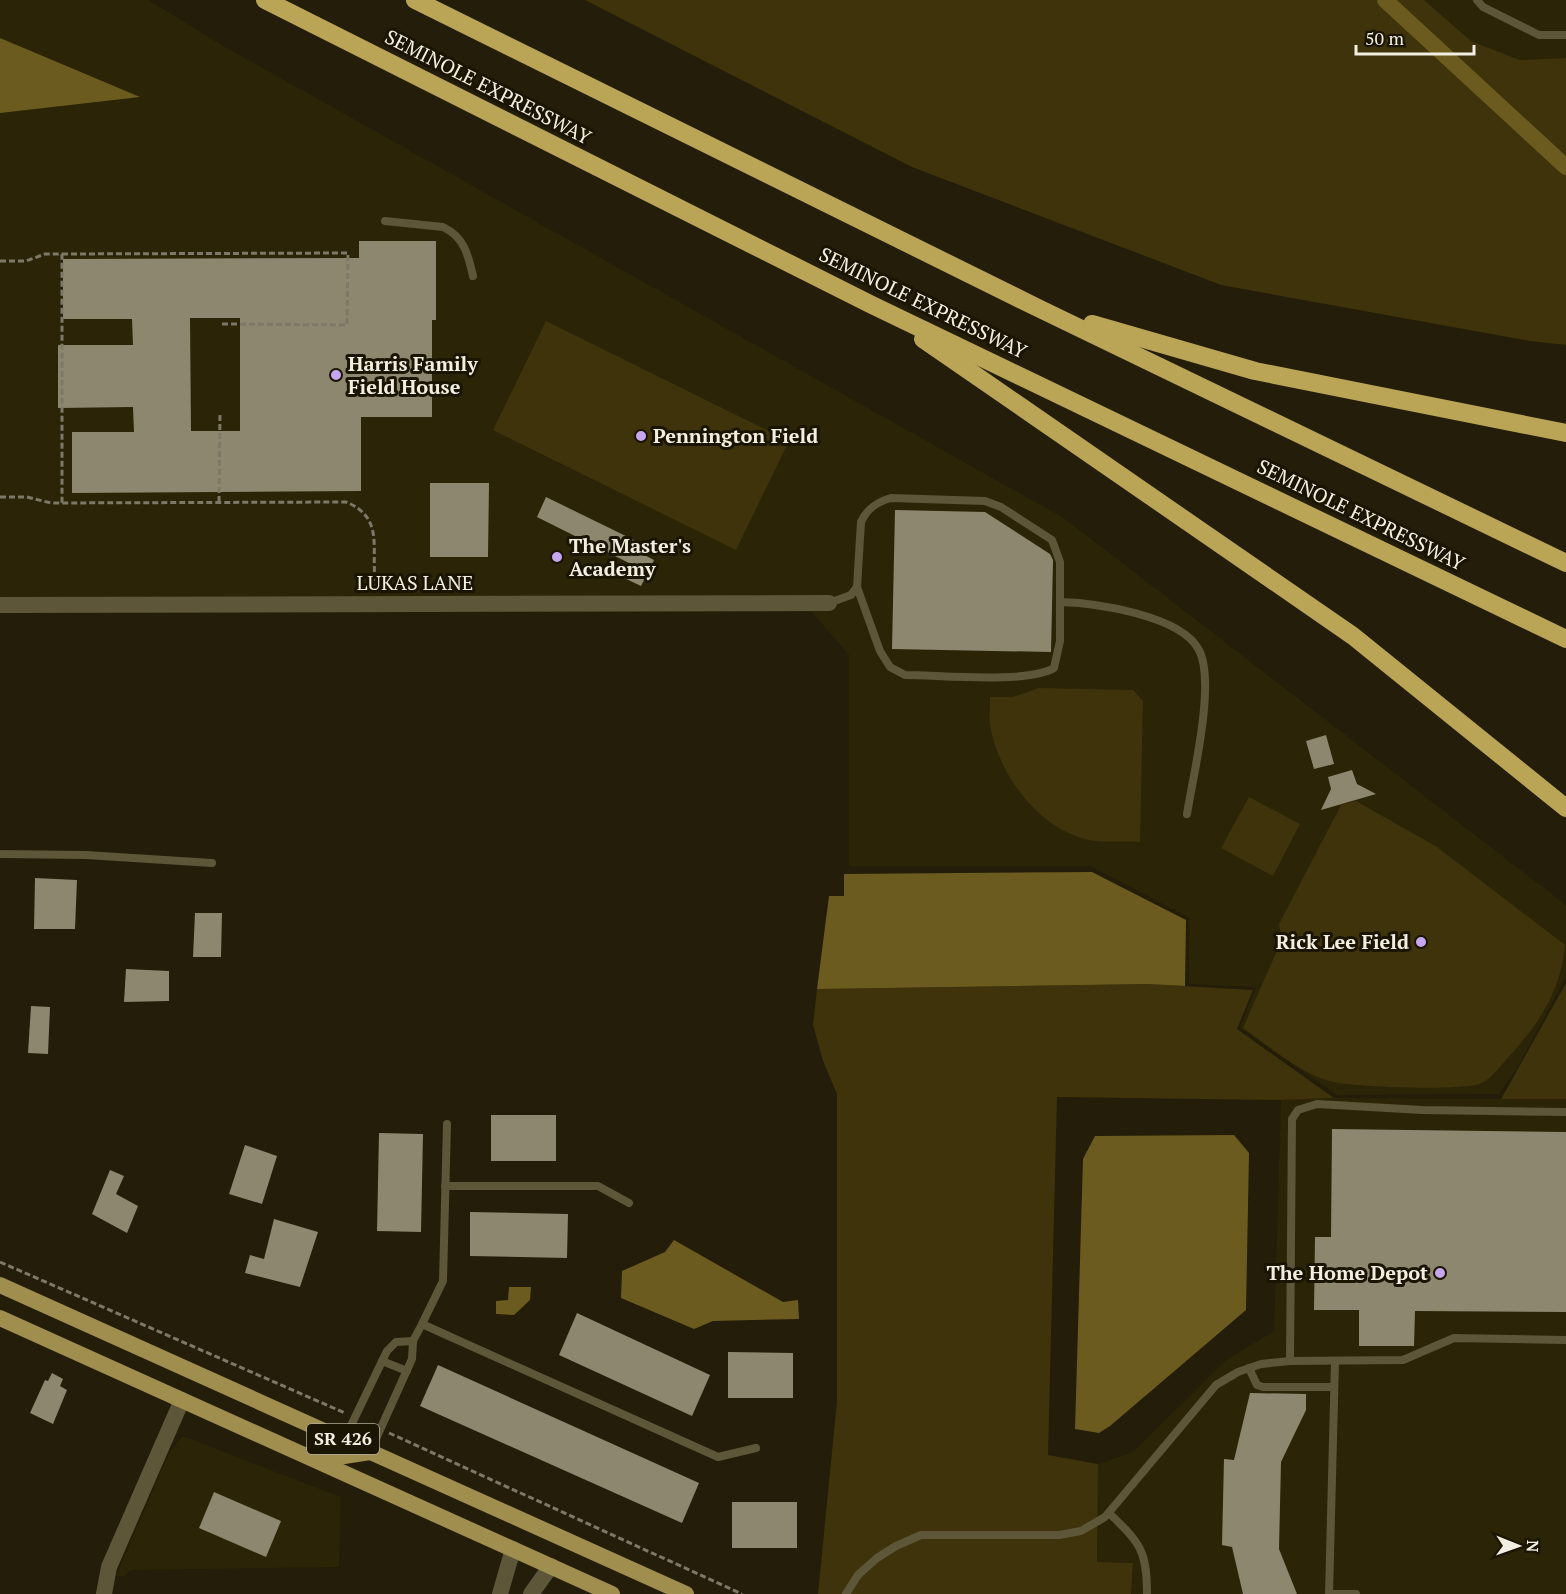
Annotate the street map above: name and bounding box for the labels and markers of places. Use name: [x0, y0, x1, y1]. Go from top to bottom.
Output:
place label: Harris Family Field House: [348, 350, 478, 400]
marker: Harris Family Field House: [329, 368, 343, 382]
place label: Pennington Field: [653, 422, 818, 449]
marker: Pennington Field: [634, 429, 648, 443]
place label: The Master's Academy: [569, 532, 691, 582]
marker: The Master's Academy: [550, 550, 564, 564]
place label: Rick Lee Field: [1276, 928, 1409, 955]
marker: Rick Lee Field: [1414, 935, 1428, 949]
place label: The Home Depot: [1266, 1259, 1428, 1286]
marker: The Home Depot: [1433, 1266, 1447, 1280]

